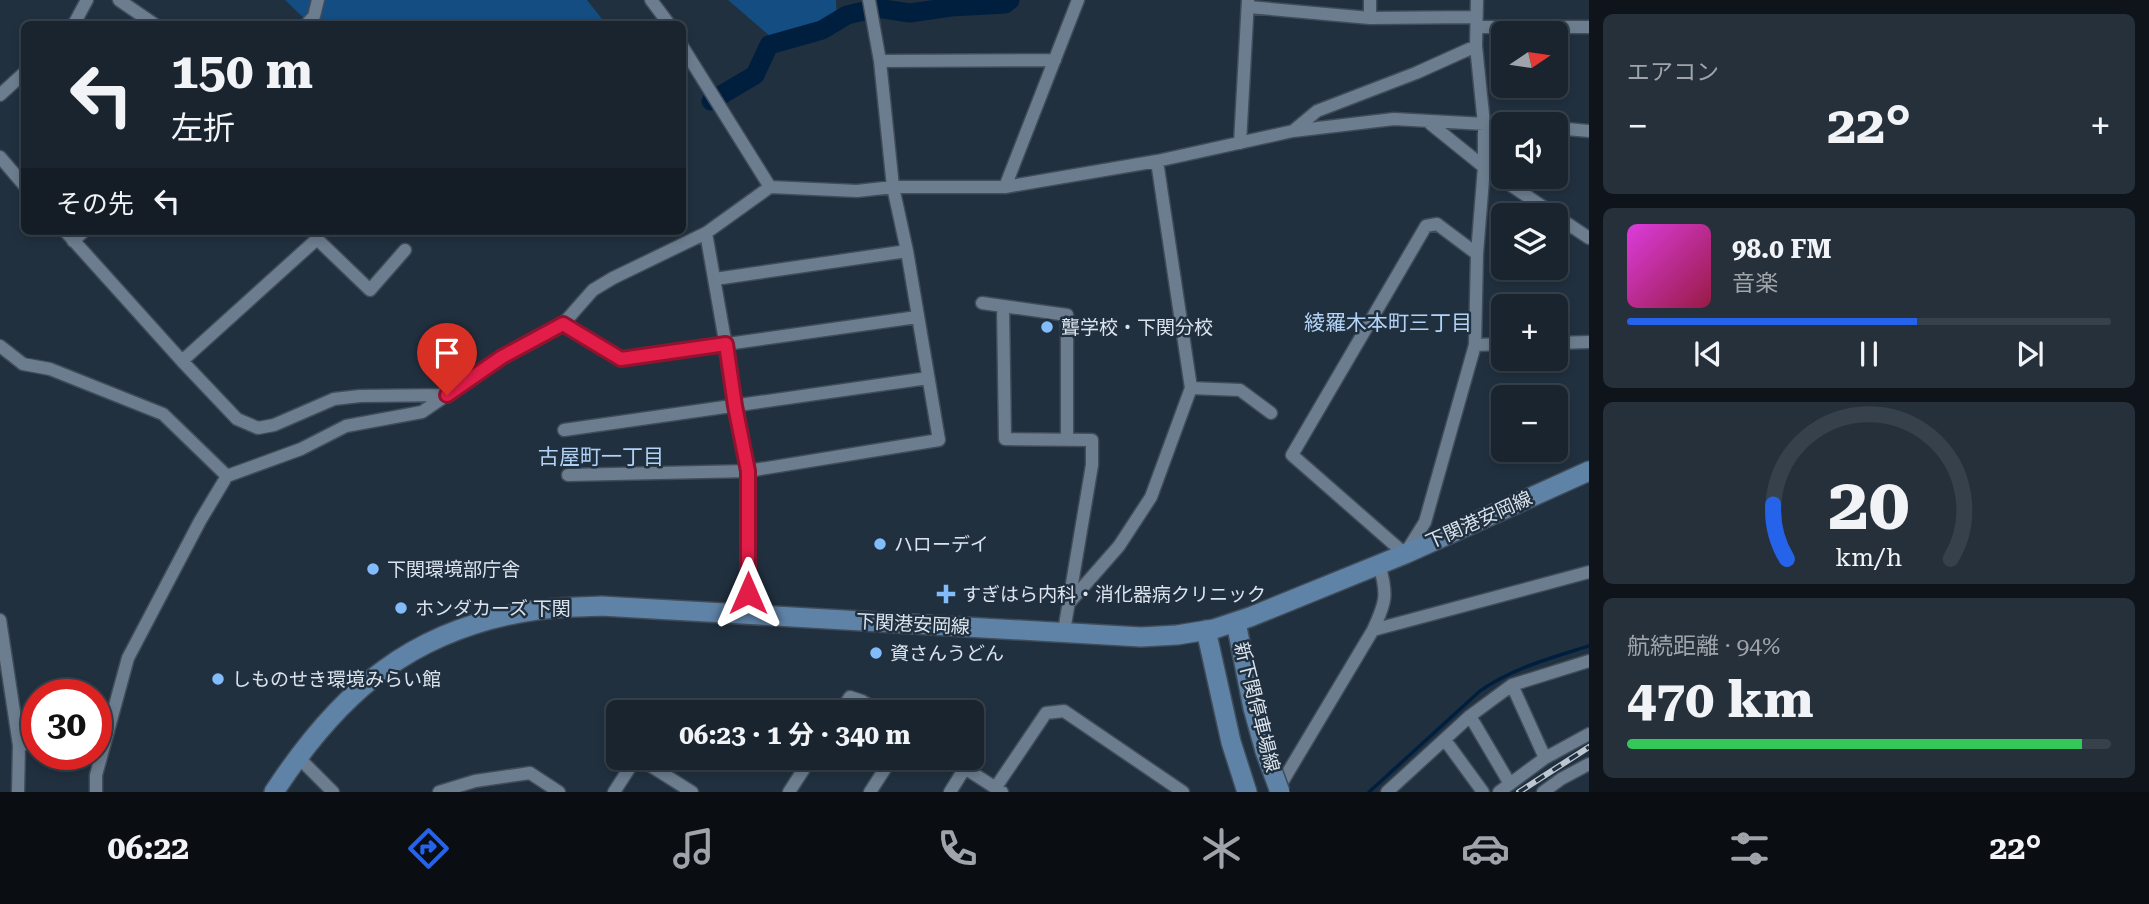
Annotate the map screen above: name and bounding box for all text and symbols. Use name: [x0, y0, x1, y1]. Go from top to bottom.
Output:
north arrow: [1491, 21, 1568, 98]
map controls: [1491, 21, 1568, 462]
text: 150 m: [171, 43, 313, 100]
icon: left: [56, 49, 147, 140]
text: エアコン: [1627, 59, 1719, 86]
text: 22°: [1827, 95, 1911, 156]
text: −: [1627, 104, 1648, 148]
text: +: [2090, 104, 2111, 148]
text: 左折: [171, 109, 235, 147]
button: sound: [1491, 112, 1568, 189]
icon: left: [148, 182, 186, 220]
text: その先: [56, 189, 134, 219]
button: layers: [1491, 203, 1568, 280]
text: 98.0 FM: [1732, 234, 1832, 264]
text: 音楽: [1732, 270, 1778, 297]
button: +: [1491, 294, 1568, 371]
district label: 綾羅木本町三丁目: [1304, 311, 1472, 335]
place label: 聾学校・下関分校: [1061, 316, 1213, 339]
marker: 聾学校・下関分校: [1039, 319, 1055, 335]
pin: [417, 323, 477, 395]
icon: arrive: [428, 334, 466, 372]
icon: previous: [1689, 335, 1727, 373]
icon: pause: [1850, 335, 1888, 373]
icon: next: [2011, 335, 2049, 373]
button: −: [1491, 385, 1568, 462]
district label: 古屋町一丁目: [538, 445, 664, 469]
text: 20: [1828, 462, 1910, 547]
street label: 下関港安岡線: [1422, 486, 1536, 554]
place label: ハローデイ: [894, 533, 989, 556]
marker: ハローデイ: [872, 536, 888, 552]
text: km/h: [1836, 543, 1902, 572]
position arrow: [711, 556, 785, 630]
place label: 下関環境部庁舎: [387, 558, 520, 581]
marker: 下関環境部庁舎: [365, 561, 381, 577]
place label: すぎはら内科・消化器病クリニック: [962, 583, 1266, 606]
marker: すぎはら内科・消化器病クリニック: [936, 584, 956, 604]
place label: ホンダカーズ 下関: [415, 597, 571, 620]
marker: ホンダカーズ 下関: [393, 600, 409, 616]
street label: 下関港安岡線: [855, 610, 971, 638]
text: 航続距離 · 94%: [1627, 633, 1780, 660]
street label: 新下関停車場線: [1230, 640, 1284, 774]
place label: 資さんうどん: [890, 642, 1004, 665]
marker: 資さんうどん: [868, 645, 884, 661]
place label: しものせき環境みらい館: [232, 668, 441, 691]
text: 470 km: [1627, 669, 1814, 730]
marker: しものせき環境みらい館: [210, 671, 226, 687]
speed limit sign: 30: [21, 679, 112, 770]
text: 06:23 · 1 分 · 340 m: [679, 720, 911, 750]
icon: directions: [404, 824, 453, 873]
icon: music: [669, 824, 718, 873]
icon: phone: [933, 824, 982, 873]
icon: climate: [1197, 824, 1246, 873]
icon: car: [1461, 824, 1510, 873]
icon: filters: [1725, 824, 1774, 873]
text: 06:22: [108, 829, 189, 867]
text: 22°: [1990, 829, 2041, 867]

